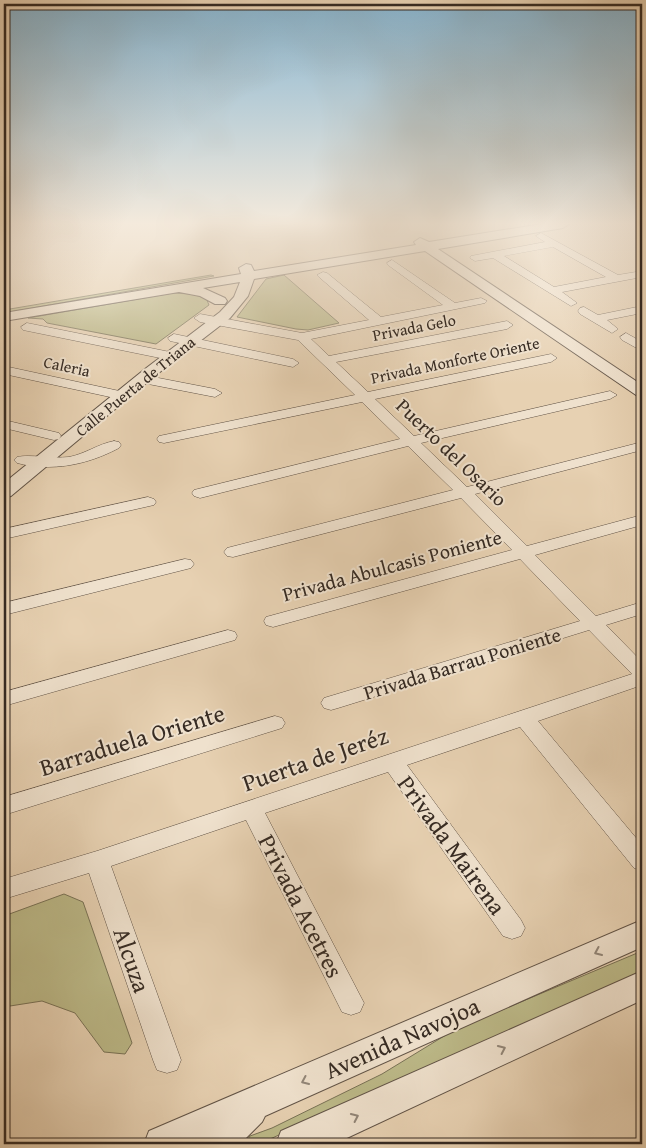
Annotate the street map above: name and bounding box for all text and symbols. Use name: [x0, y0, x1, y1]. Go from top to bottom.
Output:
street label: Privada Gelo: [370, 307, 458, 347]
street label: Calle Puerta de Triana: [70, 330, 200, 442]
street label: Privada Monforte Oriente: [368, 330, 542, 390]
street label: Caleria: [42, 349, 93, 383]
street label: Puerto del Osario: [390, 391, 514, 513]
street label: Privada Abulcasis Poniente: [279, 522, 505, 608]
street label: Privada Barrau Poniente: [360, 619, 564, 707]
street label: Barraduela Oriente: [35, 695, 229, 785]
street label: Puerta de Jeréz: [237, 718, 393, 800]
street label: Privada Mairena: [389, 768, 515, 923]
street label: Privada Acetres: [250, 828, 352, 984]
street label: Alcuza: [105, 923, 160, 998]
one-way arrow: [594, 946, 603, 957]
street label: Avenida Navojoa: [319, 988, 486, 1088]
one-way arrow: [497, 1045, 506, 1055]
one-way arrow: [301, 1075, 309, 1085]
one-way arrow: [350, 1112, 359, 1123]

